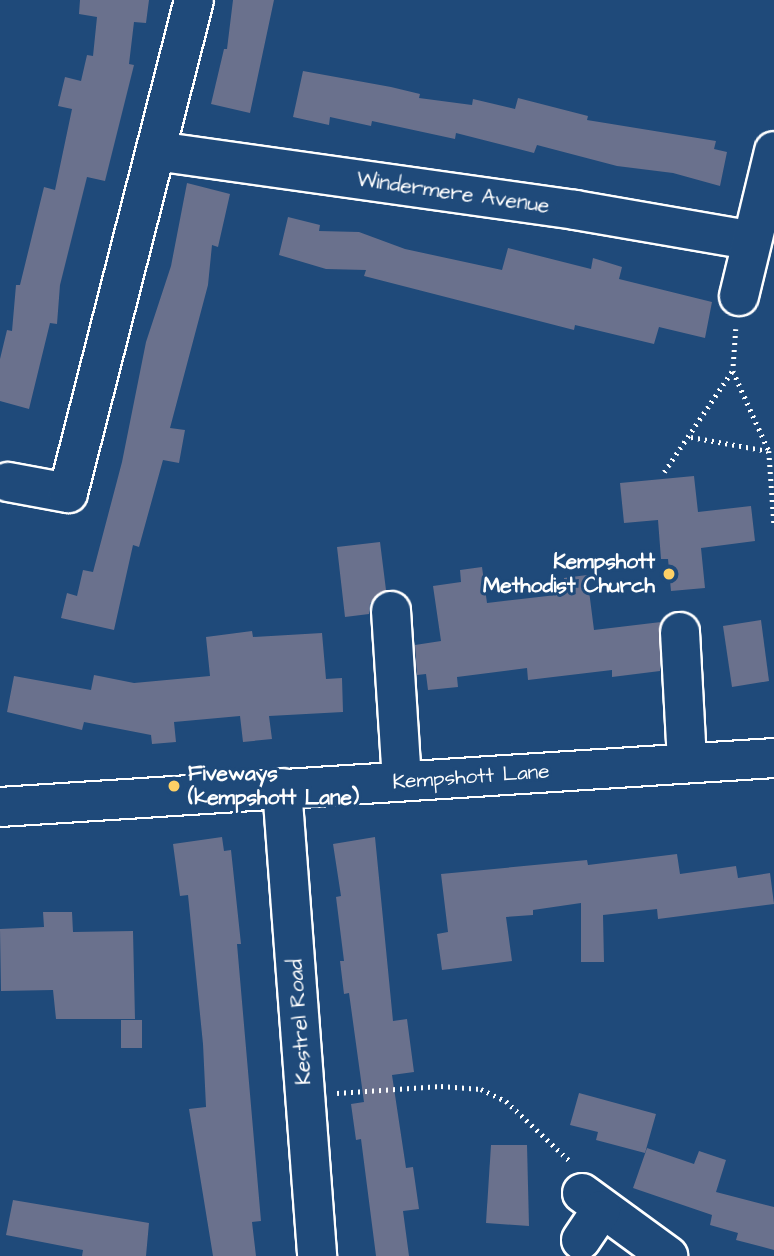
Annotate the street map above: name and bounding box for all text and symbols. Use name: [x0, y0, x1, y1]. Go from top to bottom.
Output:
street label: Windermere Avenue: [355, 167, 551, 219]
place label: Kempshott Methodist Church: [483, 549, 655, 599]
marker: Kempshott Methodist Church: [661, 566, 677, 582]
street label: Kempshott Lane: [392, 759, 550, 795]
place label: Fiveways (kempshott Lane): [188, 761, 359, 811]
marker: Fiveways (kempshott Lane): [166, 778, 182, 794]
street label: Kestrel Road: [283, 958, 317, 1086]

